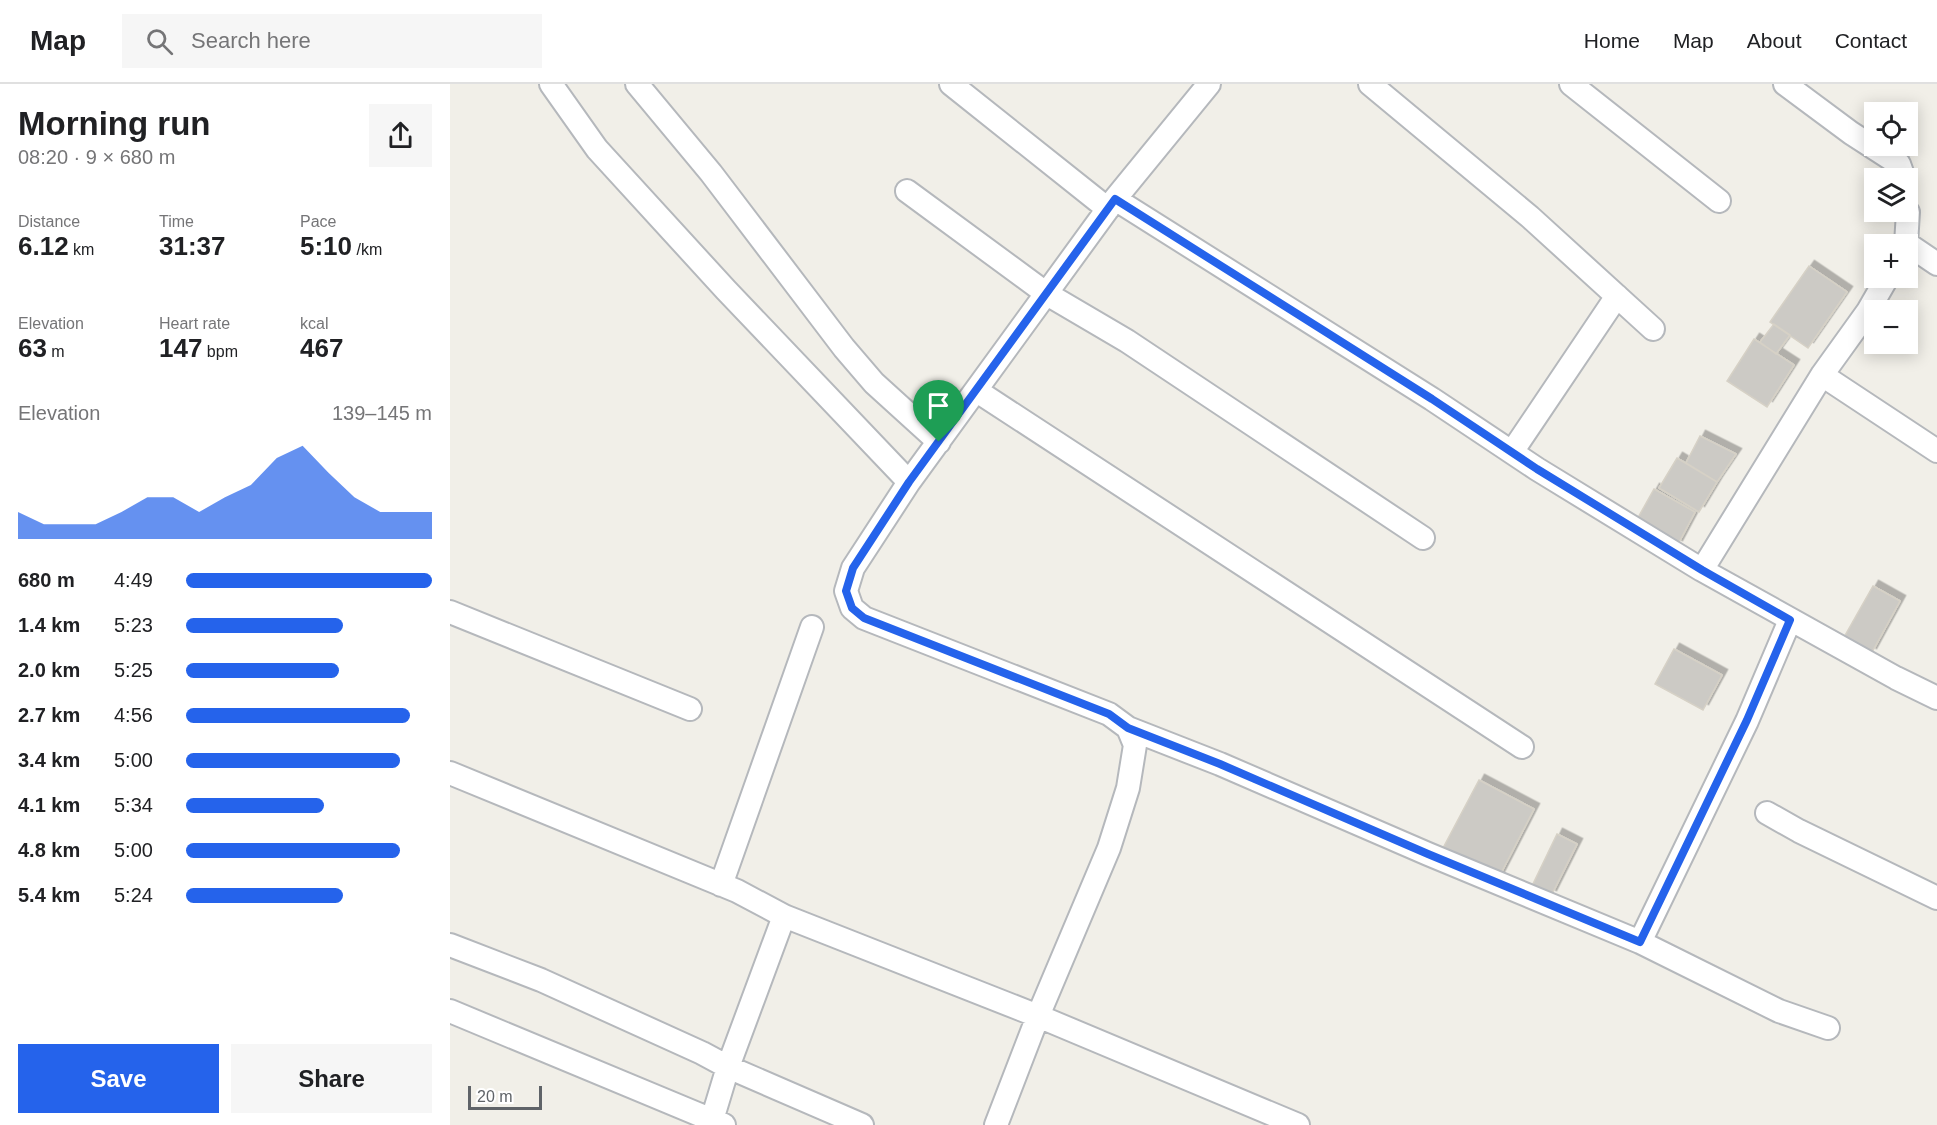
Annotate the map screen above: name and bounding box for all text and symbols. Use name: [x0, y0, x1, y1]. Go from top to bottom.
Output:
search box: [122, 14, 542, 68]
text: Map: [30, 25, 86, 56]
icon: search: [143, 25, 176, 58]
text: Search here: [191, 28, 311, 53]
text: Home: [1584, 29, 1640, 52]
text: Map: [1673, 29, 1714, 52]
text: About: [1747, 29, 1802, 52]
text: Contact: [1835, 29, 1907, 52]
map controls: [1864, 102, 1918, 354]
button: locate: [1864, 102, 1918, 156]
button: share: [369, 104, 432, 167]
text: Morning run: [18, 105, 210, 142]
text: 08:20 · 9 × 680 m: [18, 146, 175, 168]
button: layers: [1864, 168, 1918, 222]
text: Distance: [18, 213, 80, 230]
text: Time: [159, 213, 194, 230]
text: Pace: [300, 213, 336, 230]
text: 6.12: [18, 231, 69, 261]
text: 31:37: [159, 231, 226, 261]
text: 5:10: [300, 231, 352, 261]
button: +: [1864, 234, 1918, 288]
text: km: [69, 241, 94, 258]
text: /km: [352, 241, 382, 258]
button: −: [1864, 300, 1918, 354]
text: Elevation: [18, 315, 84, 332]
text: Heart rate: [159, 315, 230, 332]
text: kcal: [300, 315, 328, 332]
text: 63: [18, 333, 47, 363]
text: 147: [159, 333, 202, 363]
text: 467: [300, 333, 343, 363]
text: m: [47, 343, 65, 360]
text: bpm: [202, 343, 238, 360]
pin: [913, 380, 964, 442]
icon: arrive: [922, 389, 955, 422]
text: Elevation: [18, 402, 100, 424]
text: 139–145 m: [332, 402, 432, 424]
text: 680 m: [18, 569, 75, 591]
text: 4:49: [114, 569, 153, 591]
text: 1.4 km: [18, 614, 80, 636]
text: 5:23: [114, 614, 153, 636]
text: 2.0 km: [18, 659, 80, 681]
text: 5:25: [114, 659, 153, 681]
text: 2.7 km: [18, 704, 80, 726]
text: 4:56: [114, 704, 153, 726]
text: 3.4 km: [18, 749, 80, 771]
text: 5:00: [114, 749, 153, 771]
text: 4.1 km: [18, 794, 80, 816]
text: 5:34: [114, 794, 153, 816]
text: 4.8 km: [18, 839, 80, 861]
text: 5:00: [114, 839, 153, 861]
text: 5.4 km: [18, 884, 80, 906]
text: 5:24: [114, 884, 153, 906]
button: Save: [18, 1044, 219, 1113]
button: Share: [231, 1044, 432, 1113]
scale bar: [468, 1083, 542, 1110]
text: 20 m: [477, 1088, 513, 1105]

